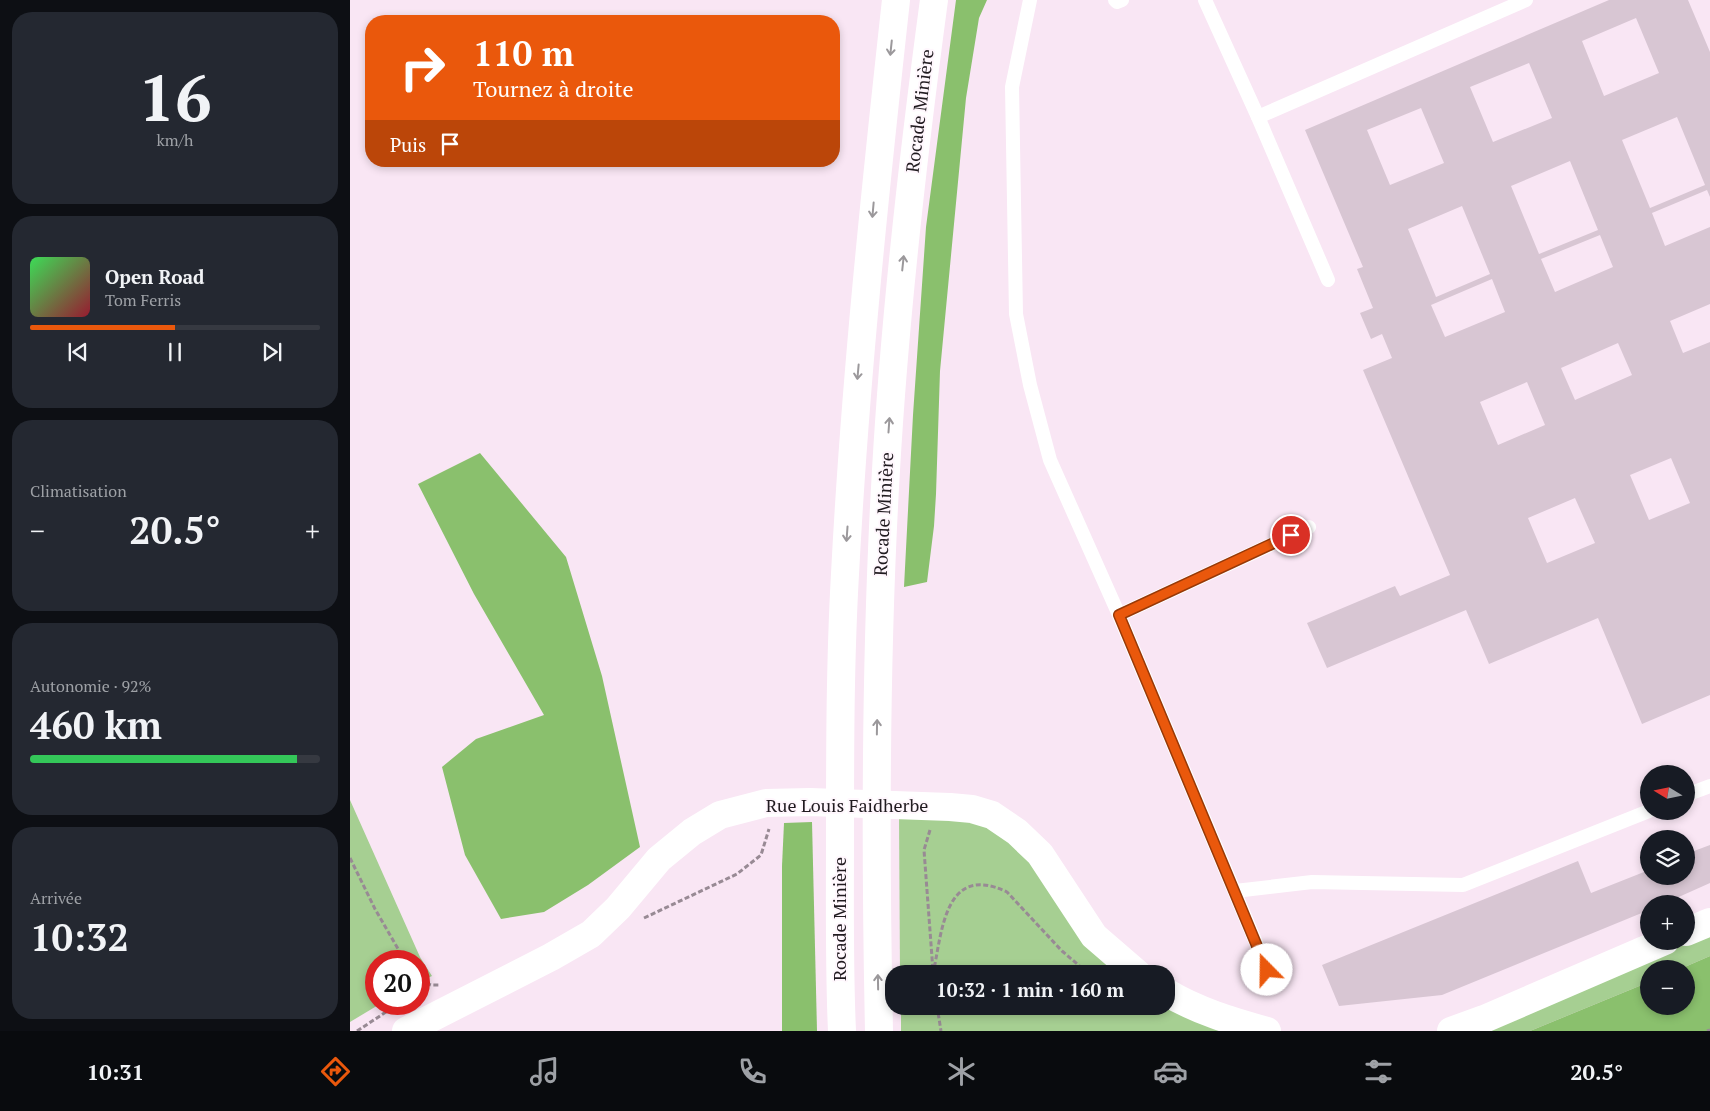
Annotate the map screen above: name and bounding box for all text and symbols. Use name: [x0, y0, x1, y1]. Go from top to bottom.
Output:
text: 110 m: [473, 30, 574, 76]
icon: right: [390, 35, 455, 100]
one-way arrow: [886, 40, 896, 56]
street label: Rocade Minière: [900, 48, 938, 174]
text: 16: [138, 53, 212, 140]
text: Tournez à droite: [473, 74, 634, 103]
text: km/h: [157, 129, 193, 151]
icon: arrive: [436, 130, 464, 158]
text: Puis: [390, 132, 426, 157]
one-way arrow: [868, 202, 878, 218]
one-way arrow: [898, 255, 908, 271]
text: Open Road: [105, 264, 205, 289]
text: Tom Ferris: [105, 289, 181, 311]
icon: previous: [64, 338, 92, 366]
icon: pause: [161, 338, 189, 366]
icon: next: [258, 338, 286, 366]
one-way arrow: [854, 364, 863, 380]
one-way arrow: [885, 417, 894, 433]
street label: Rocade Minière: [868, 451, 898, 577]
text: Climatisation: [30, 480, 127, 502]
text: 20.5°: [129, 505, 221, 555]
text: −: [30, 512, 45, 549]
text: +: [305, 512, 320, 549]
pin: [1270, 514, 1312, 556]
icon: arrive: [1277, 521, 1305, 549]
one-way arrow: [843, 526, 852, 542]
text: Autonomie · 92%: [30, 675, 152, 697]
text: 460 km: [30, 700, 162, 750]
one-way arrow: [872, 719, 882, 736]
north arrow: [1640, 765, 1695, 820]
map controls: [1640, 765, 1695, 1015]
street label: Rue Louis Faidherbe: [766, 793, 928, 817]
button: layers: [1640, 830, 1695, 885]
street label: Rocade Minière: [827, 857, 851, 981]
text: Arrivée: [30, 887, 82, 909]
button: +: [1640, 895, 1695, 950]
text: 10:32: [30, 912, 129, 962]
position arrow: [1240, 943, 1292, 995]
speed limit sign: 20: [365, 950, 430, 1015]
button: −: [1640, 960, 1695, 1015]
one-way arrow: [873, 975, 882, 991]
text: 10:32 · 1 min · 160 m: [936, 977, 1124, 1002]
icon: directions: [318, 1054, 353, 1089]
icon: music: [527, 1054, 562, 1089]
icon: phone: [735, 1054, 770, 1089]
icon: climate: [944, 1054, 979, 1089]
icon: car: [1153, 1054, 1188, 1089]
icon: filters: [1361, 1054, 1396, 1089]
text: 10:31: [87, 1057, 144, 1086]
text: 20.5°: [1570, 1057, 1623, 1086]

